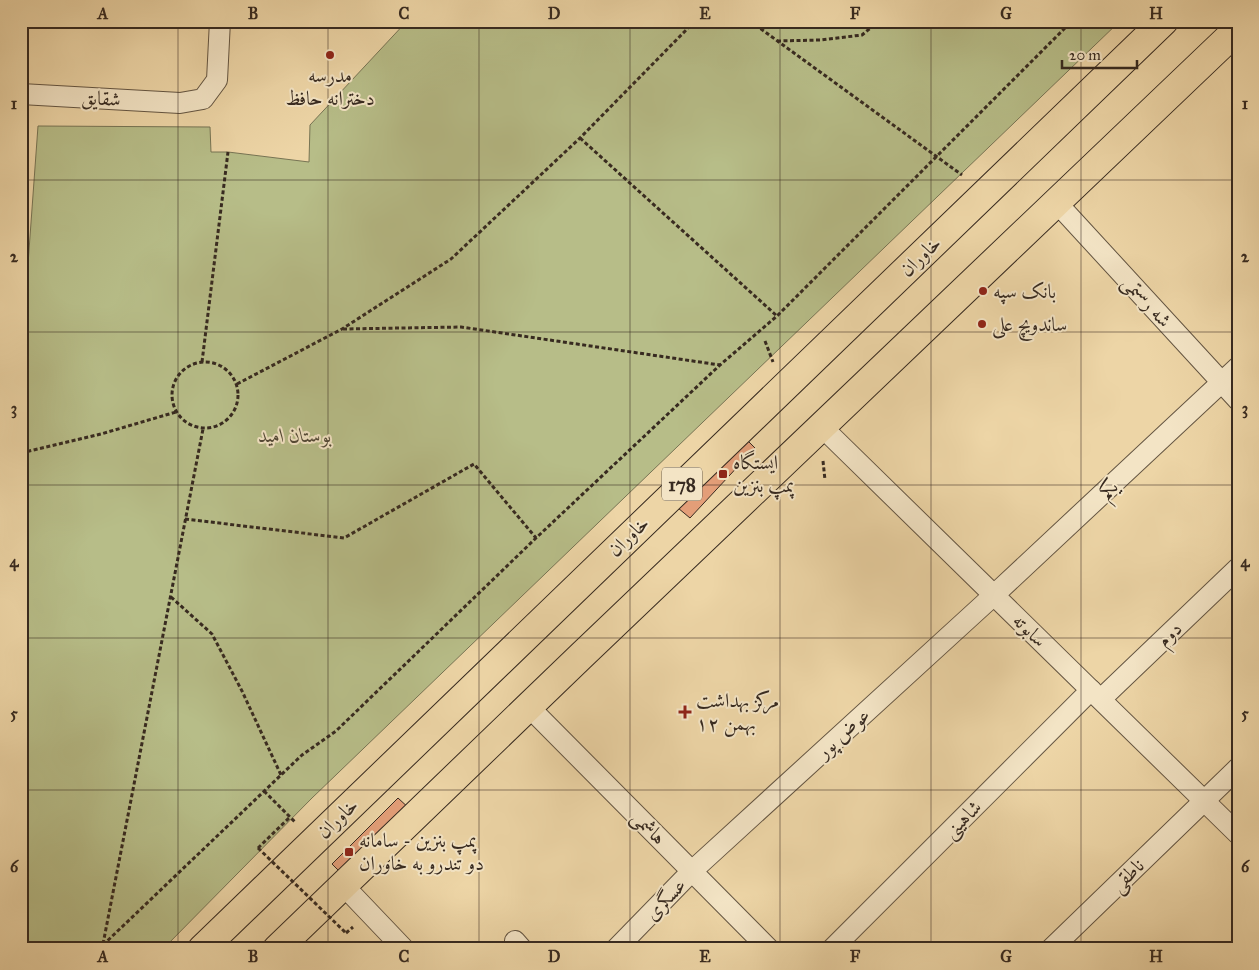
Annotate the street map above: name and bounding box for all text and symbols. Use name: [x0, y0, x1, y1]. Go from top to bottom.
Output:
text: A: [97, 4, 109, 23]
text: B: [248, 4, 258, 23]
text: C: [399, 4, 410, 23]
text: D: [548, 4, 561, 23]
text: E: [699, 4, 711, 23]
text: F: [850, 4, 861, 23]
text: G: [1000, 4, 1012, 23]
text: H: [1149, 4, 1163, 23]
scale bar: [1062, 38, 1136, 70]
text: 20 m: [1069, 46, 1101, 64]
marker: مدرسه دخترانه حافظ: [324, 49, 336, 61]
place label: مدرسه دخترانه حافظ: [285, 63, 375, 110]
street label: شقایق: [81, 85, 121, 112]
text: 1: [11, 94, 18, 113]
text: 1: [1242, 94, 1249, 113]
street label: خاوران: [894, 231, 946, 281]
text: 2: [10, 247, 19, 266]
text: 2: [1241, 247, 1250, 266]
street label: شه رستمی: [1116, 270, 1177, 333]
place label: بانک سپه: [993, 279, 1056, 305]
marker: بانک سپه: [977, 285, 989, 297]
place label: ساندویچ علی: [992, 312, 1067, 341]
marker: ساندویچ علی: [976, 318, 988, 330]
text: 3: [11, 399, 17, 419]
text: 3: [1242, 399, 1248, 419]
park label: بوستان امید: [258, 423, 332, 448]
place label: ایستگاه پمپ بنزین: [733, 449, 795, 500]
road number: 178: [662, 468, 702, 500]
marker: ایستگاه پمپ بنزین: [717, 468, 729, 480]
street label: یکم: [1093, 473, 1128, 509]
street label: خاوران: [602, 511, 654, 561]
text: 4: [10, 552, 20, 572]
text: 4: [1241, 552, 1251, 572]
street label: سابوته: [1007, 608, 1052, 653]
street label: دوم: [1151, 616, 1191, 656]
place label: مرکز بهداشت ۱۲ بهمن: [696, 688, 779, 737]
street label: عوض پور: [810, 703, 877, 767]
text: 5: [10, 704, 18, 723]
text: 5: [1241, 704, 1249, 723]
marker: مرکز بهداشت ۱۲ بهمن: [678, 705, 692, 719]
street label: خاوران: [311, 793, 363, 843]
street label: شاهینی: [938, 795, 988, 845]
street label: هاشمی: [625, 805, 671, 851]
place label: پمپ بنزین - سامانه دو تندرو به خاوران: [359, 828, 484, 875]
marker: پمپ بنزین - سامانه دو تندرو به خاوران: [343, 846, 355, 858]
street label: ناطقی: [1105, 853, 1151, 899]
text: 6: [10, 857, 19, 876]
text: 6: [1241, 857, 1250, 876]
street label: عسگری: [639, 873, 692, 926]
text: A: [97, 947, 109, 966]
text: B: [248, 947, 258, 966]
text: C: [399, 947, 410, 966]
text: D: [548, 947, 561, 966]
text: E: [699, 947, 711, 966]
text: F: [850, 947, 861, 966]
text: G: [1000, 947, 1012, 966]
text: H: [1149, 947, 1163, 966]

